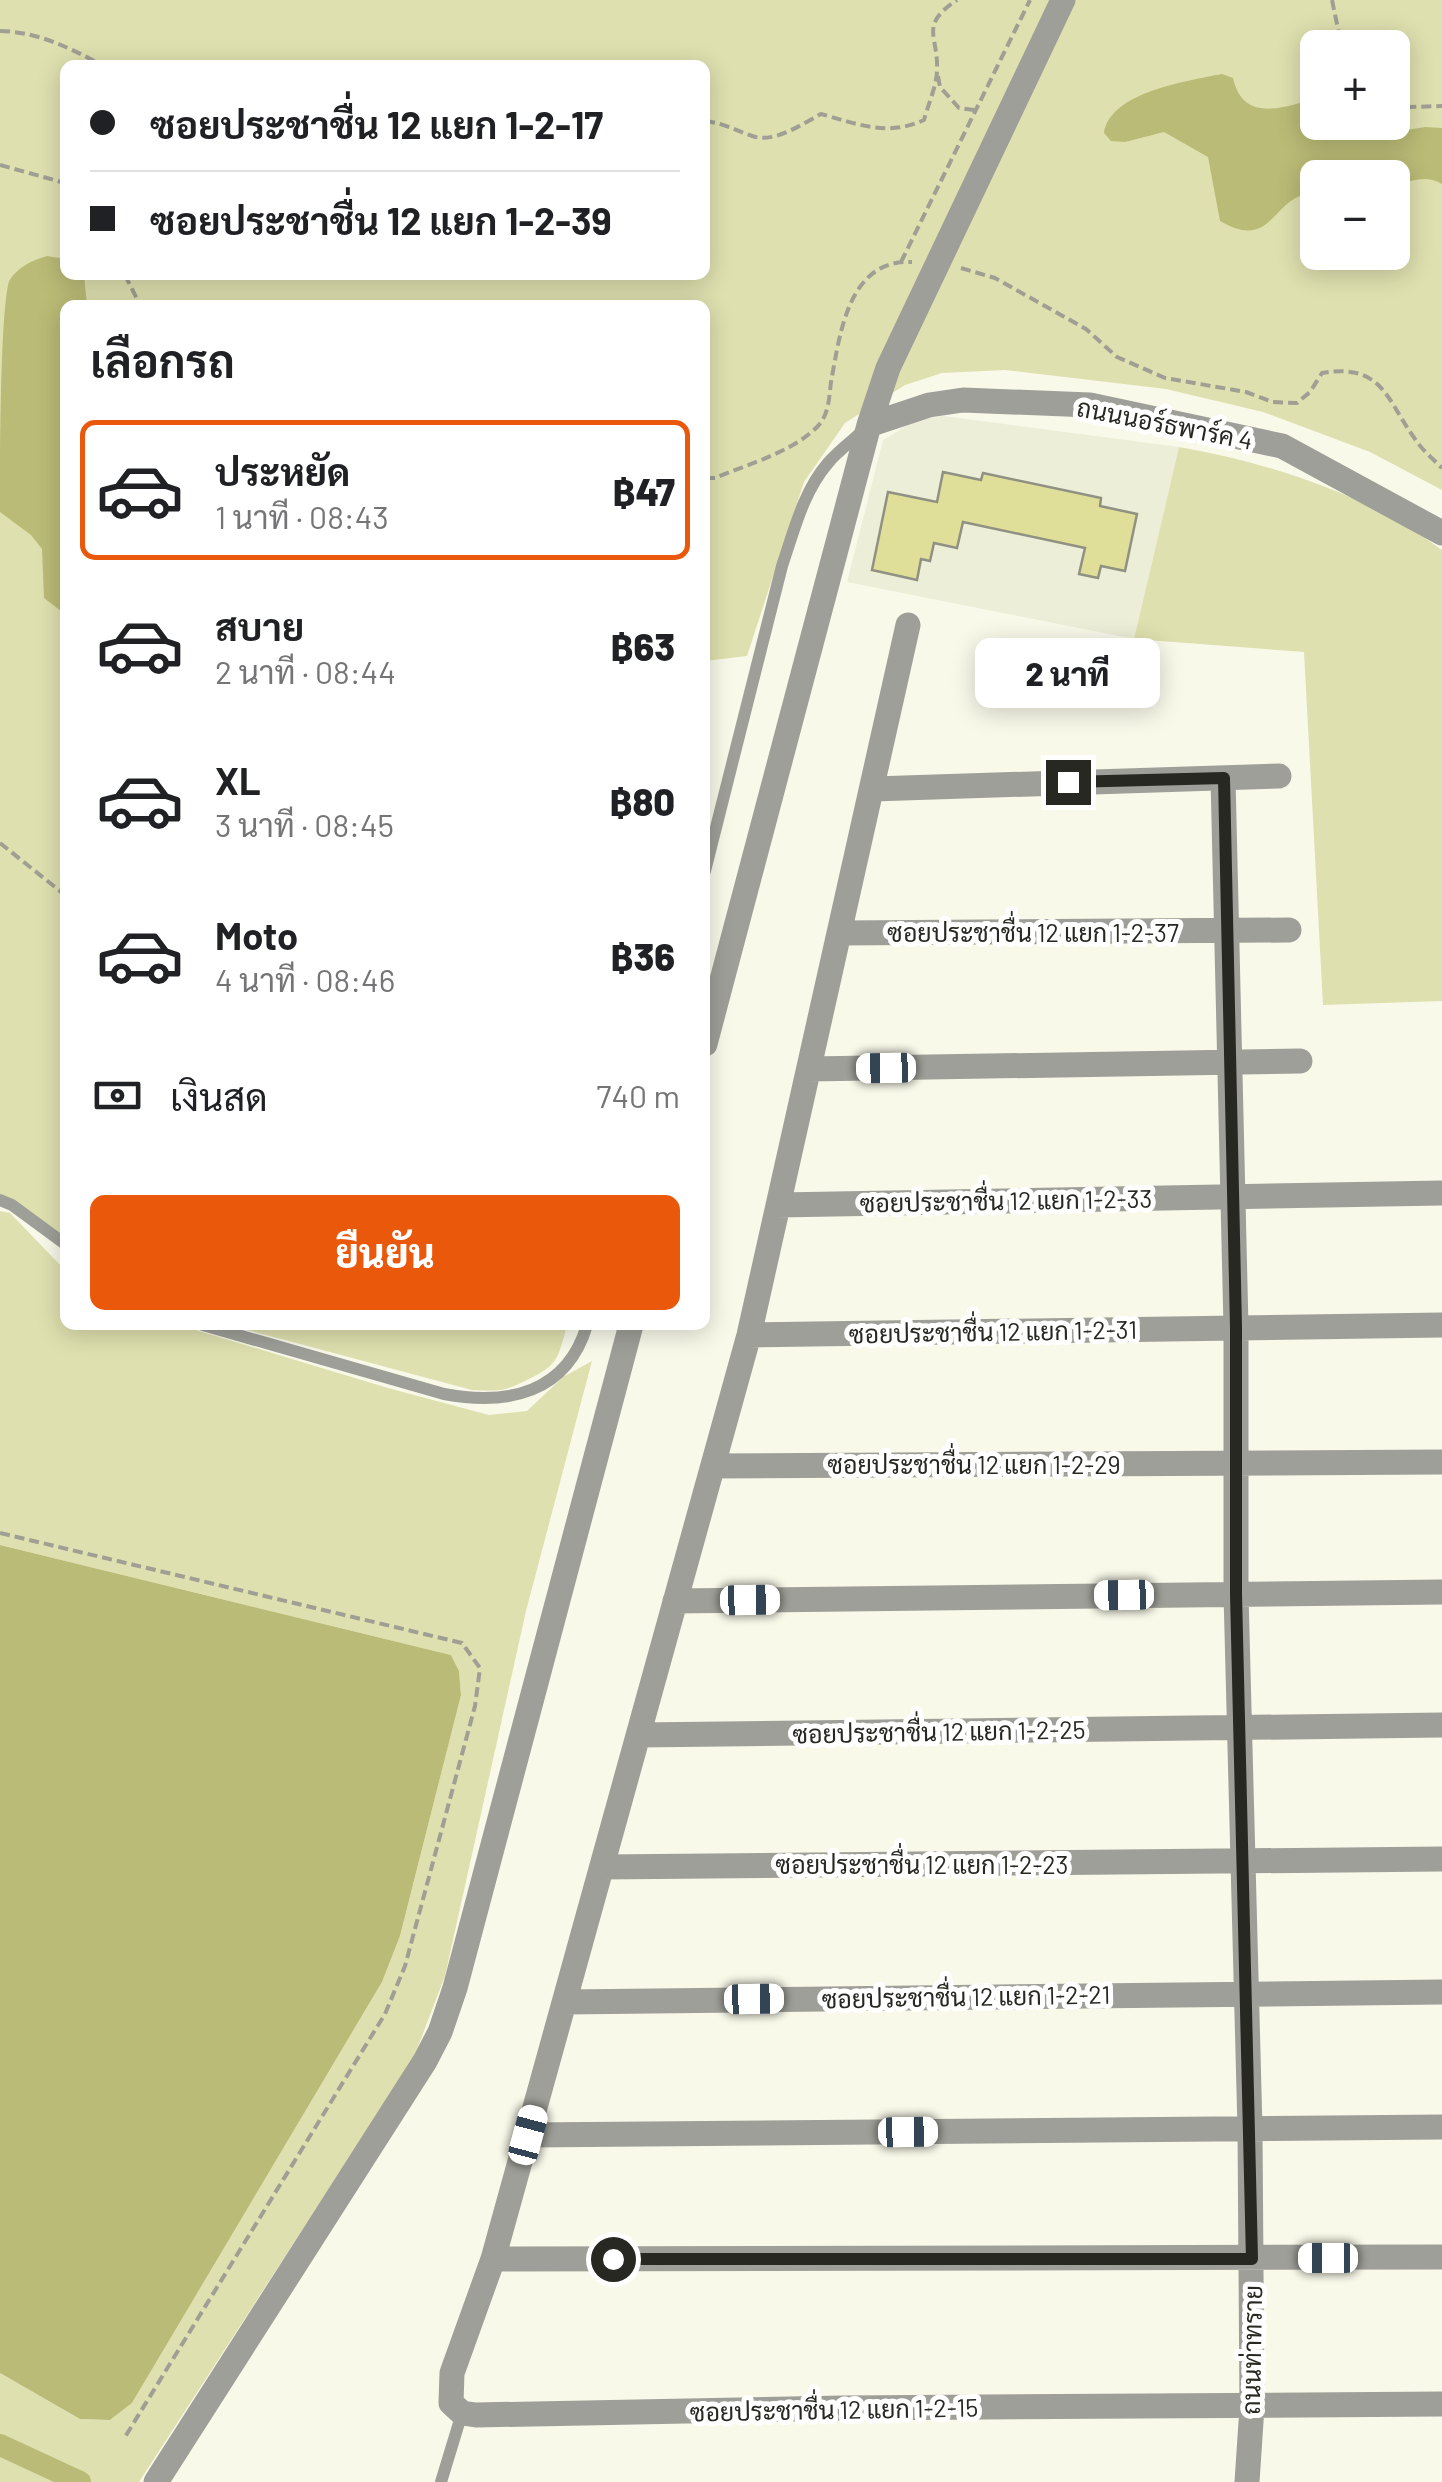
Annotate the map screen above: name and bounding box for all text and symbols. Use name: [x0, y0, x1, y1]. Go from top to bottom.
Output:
map controls: [1300, 30, 1410, 270]
button: +: [1300, 30, 1410, 140]
text: ซอยประชาชื่น 12 แยก 1-2-17: [150, 101, 603, 147]
button: −: [1300, 160, 1410, 270]
text: ซอยประชาชื่น 12 แยก 1-2-39: [150, 197, 612, 243]
text: เลือกรถ: [90, 333, 235, 387]
street label: ถนนนอร์ธพาร์ค 4: [1074, 390, 1256, 455]
icon: car: [95, 445, 185, 535]
text: ประหยัด: [215, 448, 350, 494]
text: ฿47: [612, 468, 675, 514]
text: 1 นาที · 08:43: [215, 497, 389, 535]
icon: car: [95, 600, 185, 690]
text: สบาย: [215, 603, 304, 649]
text: ฿63: [610, 623, 675, 669]
callout: 2 นาที: [976, 637, 1160, 707]
text: 2 นาที · 08:44: [215, 652, 396, 690]
text: 2 นาที: [1025, 654, 1110, 692]
icon: car: [95, 755, 185, 845]
text: XL: [215, 757, 261, 803]
route end: [1046, 760, 1091, 805]
text: ฿80: [609, 778, 675, 824]
text: 3 นาที · 08:45: [215, 805, 394, 843]
icon: car: [95, 910, 185, 1000]
street label: ซอยประชาชื่น 12 แยก 1-2-37: [887, 911, 1179, 947]
text: Moto: [215, 912, 298, 958]
text: ฿36: [610, 933, 675, 979]
text: 4 นาที · 08:46: [215, 960, 395, 998]
car: [856, 1052, 916, 1084]
icon: cash: [90, 1068, 145, 1123]
text: เงินสด: [170, 1073, 268, 1119]
text: 740 m: [596, 1076, 680, 1114]
street label: ซอยประชาชื่น 12 แยก 1-2-33: [859, 1176, 1152, 1218]
button: ยืนยัน: [90, 1195, 680, 1310]
street label: ซอยประชาชื่น 12 แยก 1-2-31: [849, 1307, 1137, 1349]
street label: ซอยประชาชื่น 12 แยก 1-2-29: [827, 1443, 1121, 1479]
car: [1094, 1579, 1154, 1611]
car: [720, 1584, 780, 1616]
street label: ซอยประชาชื่น 12 แยก 1-2-25: [792, 1707, 1086, 1749]
street label: ซอยประชาชื่น 12 แยก 1-2-23: [776, 1843, 1068, 1879]
street label: ซอยประชาชื่น 12 แยก 1-2-21: [821, 1972, 1111, 2014]
car: [724, 1983, 784, 2015]
car: [506, 2102, 550, 2168]
car: [878, 2116, 938, 2148]
route start: [591, 2237, 636, 2282]
car: [1298, 2243, 1358, 2273]
street label: ถนนท่าทราย: [1235, 2285, 1267, 2415]
street label: ซอยประชาชื่น 12 แยก 1-2-15: [689, 2385, 978, 2427]

